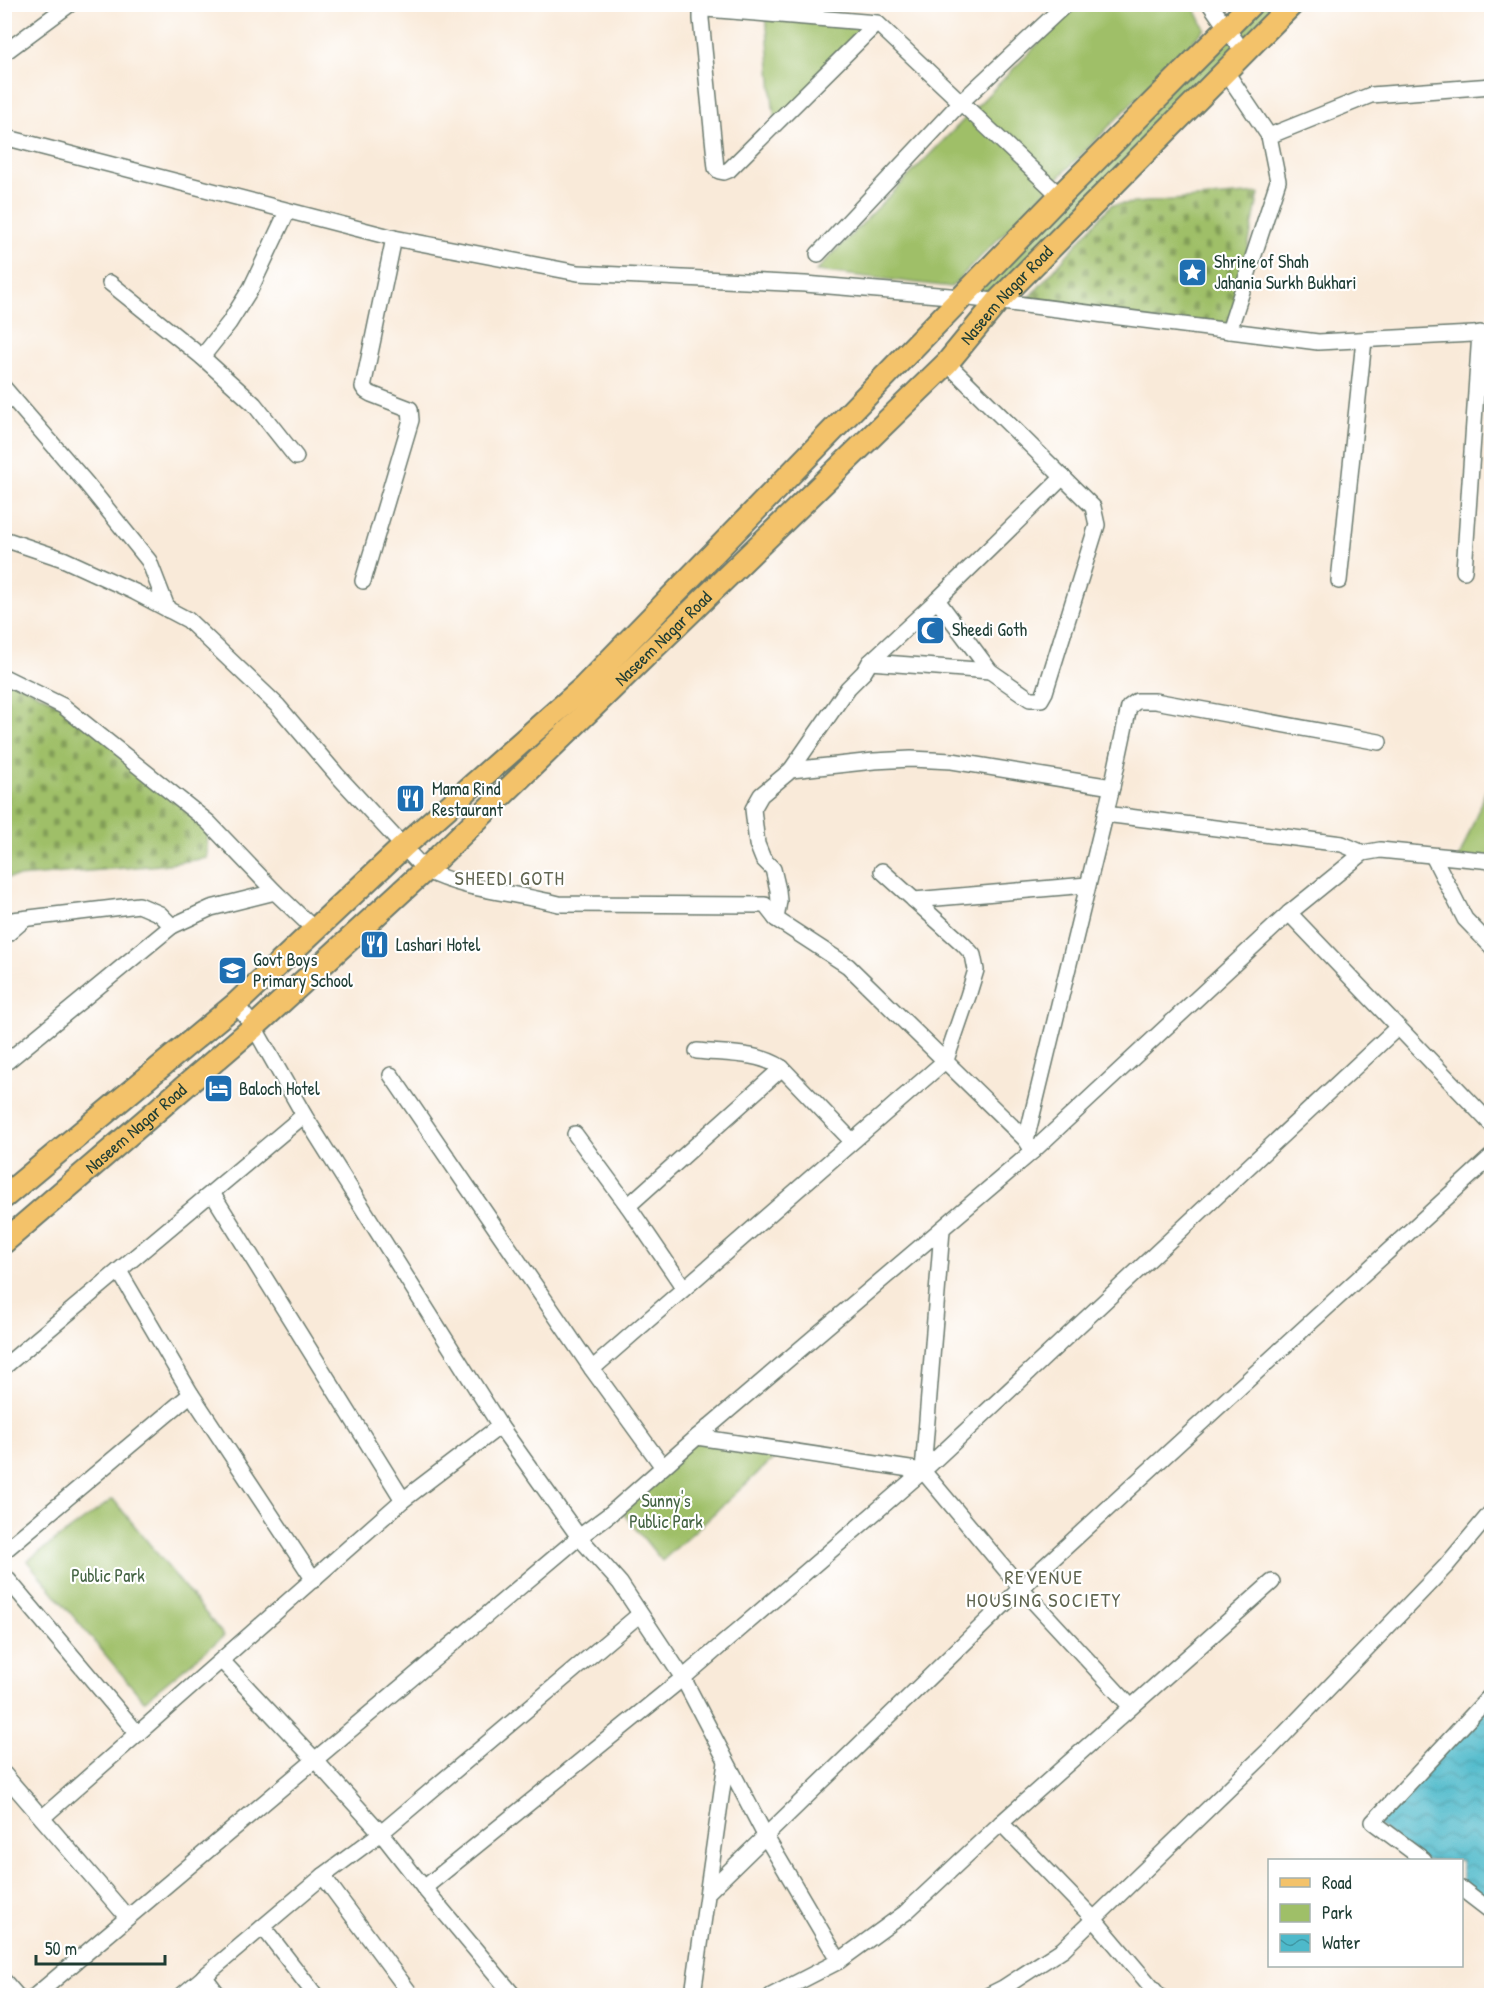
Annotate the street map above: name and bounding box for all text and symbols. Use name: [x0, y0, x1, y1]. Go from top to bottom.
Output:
street label: Naseem Nagar Road: [954, 240, 1058, 350]
place label: Shrine of Shah Jahania Surkh Bukhari: [1214, 249, 1357, 295]
place icon: Shrine of Shah Jahania Surkh Bukhari: [1177, 256, 1209, 288]
street label: Naseem Nagar Road: [609, 585, 717, 691]
mosque icon: Sheedi Goth: [915, 614, 947, 646]
place label: Sheedi Goth: [952, 617, 1027, 642]
place label: Mama Rind Restaurant: [432, 776, 504, 822]
restaurant icon: Mama Rind Restaurant: [395, 783, 427, 815]
district label: SHEEDI GOTH: [455, 864, 565, 891]
restaurant icon: Lashari Hotel: [359, 929, 391, 961]
place label: Lashari Hotel: [396, 932, 480, 957]
place label: Govt Boys Primary School: [253, 947, 353, 993]
school or university icon: Govt Boys Primary School: [216, 954, 248, 986]
hotel icon: Baloch Hotel: [202, 1073, 234, 1105]
place label: Baloch Hotel: [239, 1076, 320, 1101]
street label: Naseem Nagar Road: [79, 1077, 192, 1179]
park label: Sunny's Public Park: [629, 1488, 703, 1534]
park label: Public Park: [71, 1563, 145, 1588]
district label: REVENUE HOUSING SOCIETY: [966, 1563, 1122, 1613]
legend: [1268, 1859, 1463, 1967]
text: Road: [1322, 1870, 1352, 1895]
text: Park: [1322, 1900, 1353, 1925]
scale bar: [36, 1928, 165, 1966]
text: Water: [1322, 1930, 1360, 1955]
text: 50 m: [45, 1936, 77, 1961]

